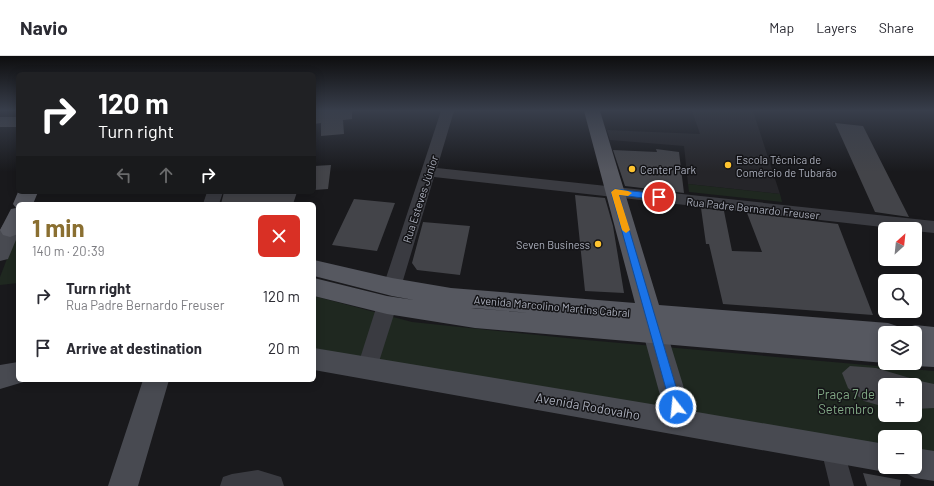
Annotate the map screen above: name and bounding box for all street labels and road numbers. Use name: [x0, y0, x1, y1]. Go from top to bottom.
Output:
street label: Rua Esteves Júnior: [400, 154, 440, 244]
street label: Rua Padre Bernardo Freuser: [686, 195, 820, 221]
street label: Avenida Marcolino Martins Cabral: [473, 293, 631, 319]
street label: Avenida Rodovalho: [535, 389, 641, 423]

